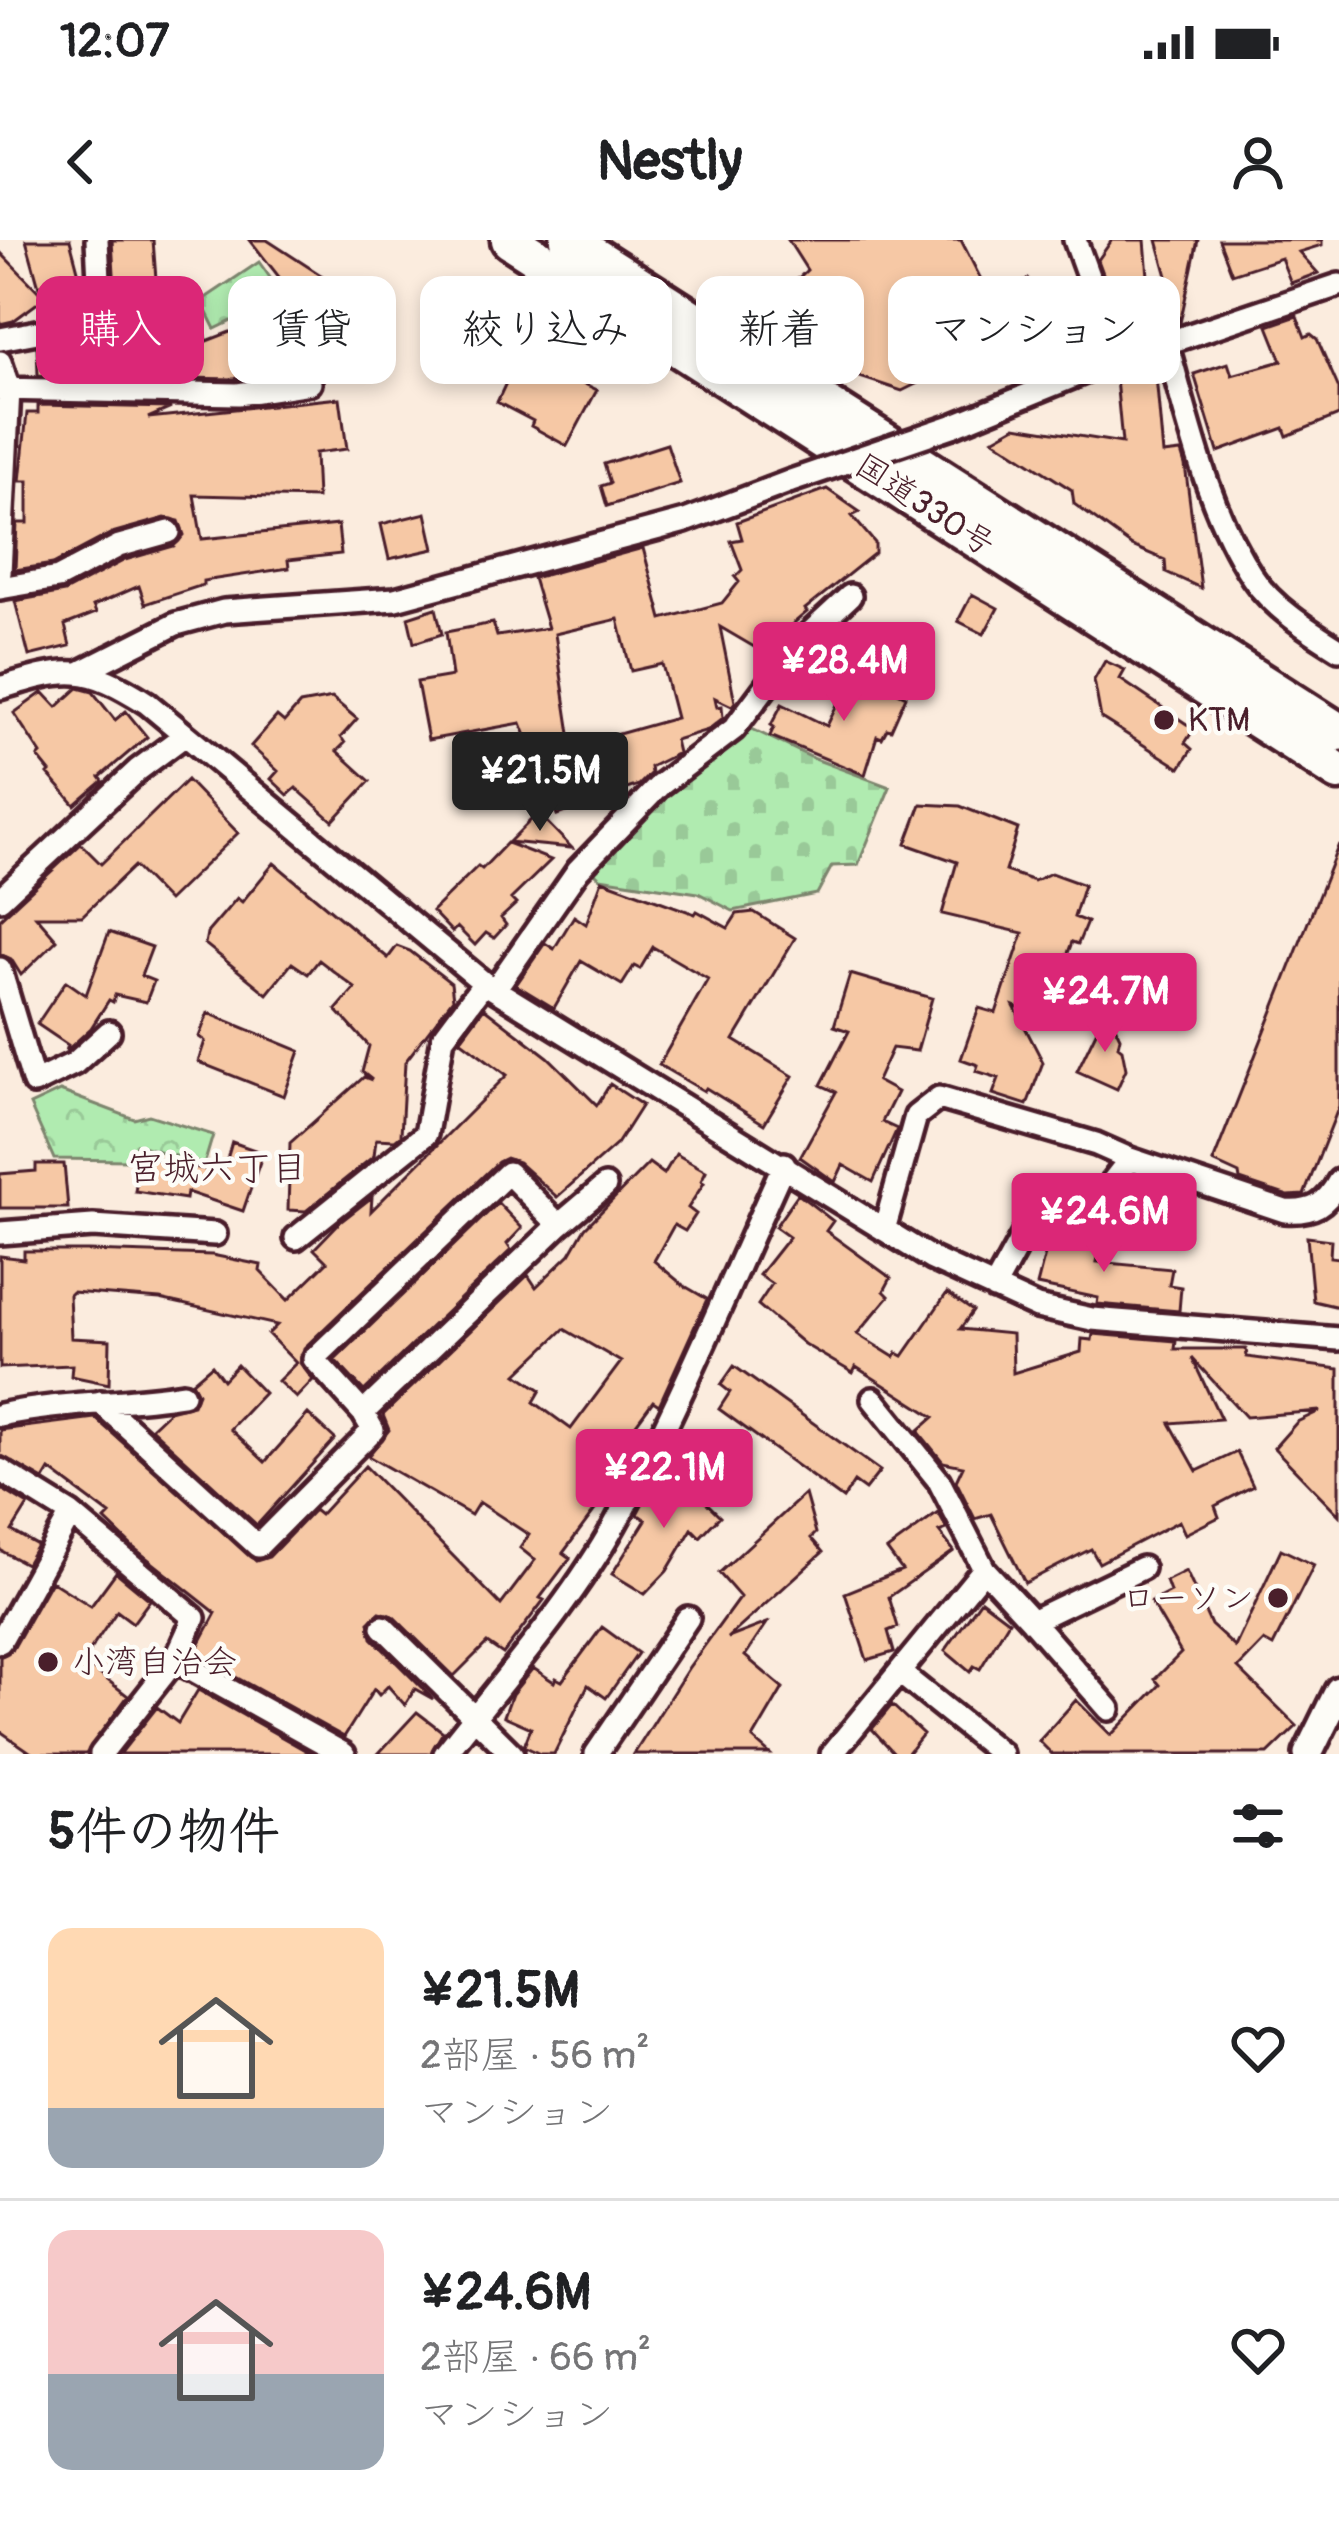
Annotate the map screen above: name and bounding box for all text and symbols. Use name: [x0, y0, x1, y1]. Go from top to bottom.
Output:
text: 12:07: [60, 14, 169, 70]
text: Nestly: [597, 128, 742, 196]
icon: back: [48, 129, 114, 195]
icon: person: [1225, 129, 1291, 195]
chip: 購入: [36, 276, 204, 384]
chip: 賃貸: [228, 276, 396, 384]
chip: 絞り込み: [420, 276, 672, 384]
chip: 新着: [696, 276, 864, 384]
chip: マンション: [888, 276, 1180, 384]
street label: 国道330号: [847, 445, 1003, 565]
pin: ¥28.4M: [746, 622, 942, 724]
text: ¥28.4M: [780, 636, 908, 685]
place label: KTM: [1188, 700, 1250, 741]
marker: KTM: [1151, 707, 1177, 733]
pin: ¥21.5M: [442, 732, 638, 834]
text: ¥21.5M: [479, 746, 601, 795]
pin: ¥24.7M: [1007, 953, 1203, 1055]
text: ¥24.7M: [1041, 967, 1169, 1016]
district label: 宮城六丁目: [127, 1146, 307, 1191]
pin: ¥24.6M: [1006, 1173, 1202, 1275]
text: ¥24.6M: [1039, 1187, 1169, 1236]
pin: ¥22.1M: [566, 1429, 762, 1531]
text: ¥22.1M: [603, 1443, 725, 1492]
place label: ローソン: [1122, 1578, 1254, 1619]
marker: ローソン: [1265, 1585, 1291, 1611]
place label: 小湾自治会: [72, 1642, 237, 1683]
marker: 小湾自治会: [35, 1649, 61, 1675]
icon: filters: [1225, 1793, 1291, 1859]
text: 5件の物件: [48, 1800, 280, 1864]
text: ¥21.5M: [420, 1959, 579, 2023]
icon: home: [144, 1976, 288, 2120]
icon: heart: [1225, 2015, 1291, 2081]
text: 2部屋 · 56 m²: [420, 2031, 650, 2080]
text: マンション: [420, 2088, 613, 2137]
text: ¥24.6M: [420, 2261, 591, 2325]
icon: home: [144, 2278, 288, 2422]
icon: heart: [1225, 2317, 1291, 2383]
text: 2部屋 · 66 m²: [420, 2333, 651, 2382]
text: マンション: [420, 2390, 613, 2439]

